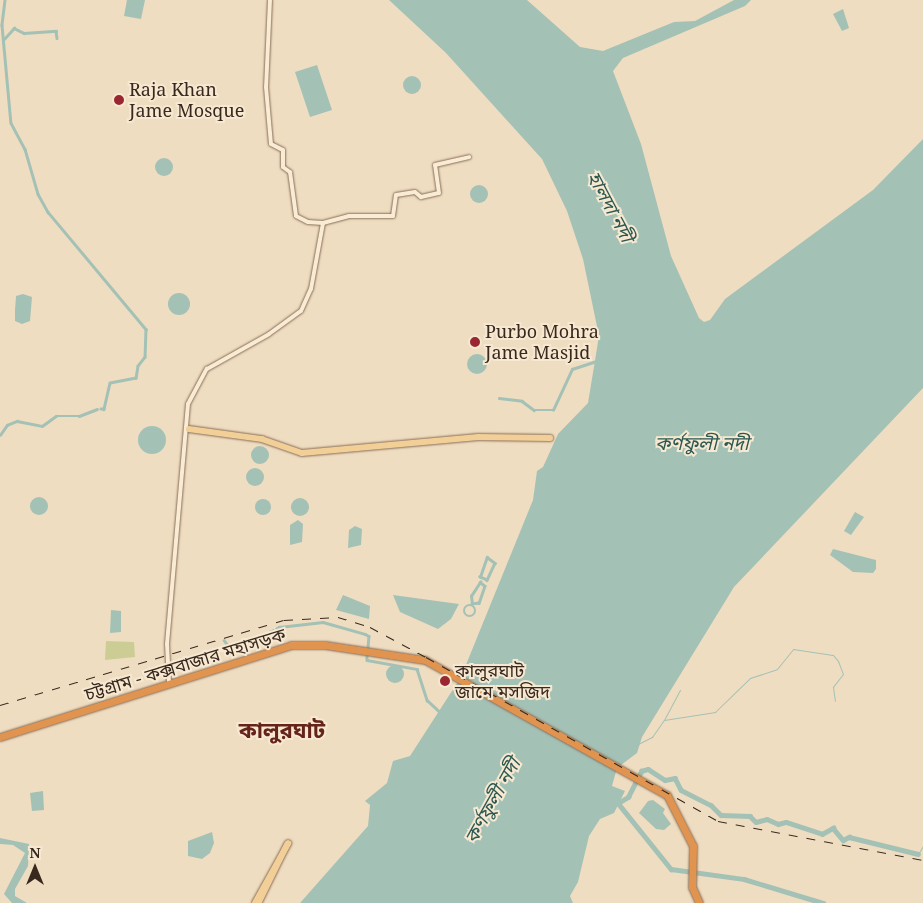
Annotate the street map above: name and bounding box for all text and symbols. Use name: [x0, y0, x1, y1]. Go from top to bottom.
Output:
place label: Raja Khan Jame Mosque: [129, 79, 244, 122]
marker: Raja Khan Jame Mosque: [113, 94, 125, 106]
water label: হালদা নদী: [582, 168, 638, 246]
place label: Purbo Mohra Jame Masjid: [485, 321, 599, 364]
marker: Purbo Mohra Jame Masjid: [469, 336, 481, 348]
water label: কর্ণফুলী নদী: [655, 433, 749, 455]
street label: চট্টগ্রাম - কক্সবাজার মহাসড়ক: [82, 623, 288, 705]
place label: কালুরঘাট জামে মসজিদ: [455, 660, 550, 702]
marker: কালুরঘাট জামে মসজিদ: [439, 675, 451, 687]
district label: কালুরঘাট: [239, 717, 325, 743]
water label: কর্ণফুলী নদী: [460, 754, 526, 848]
north arrow: [10, 843, 60, 893]
text: N: [29, 843, 41, 862]

